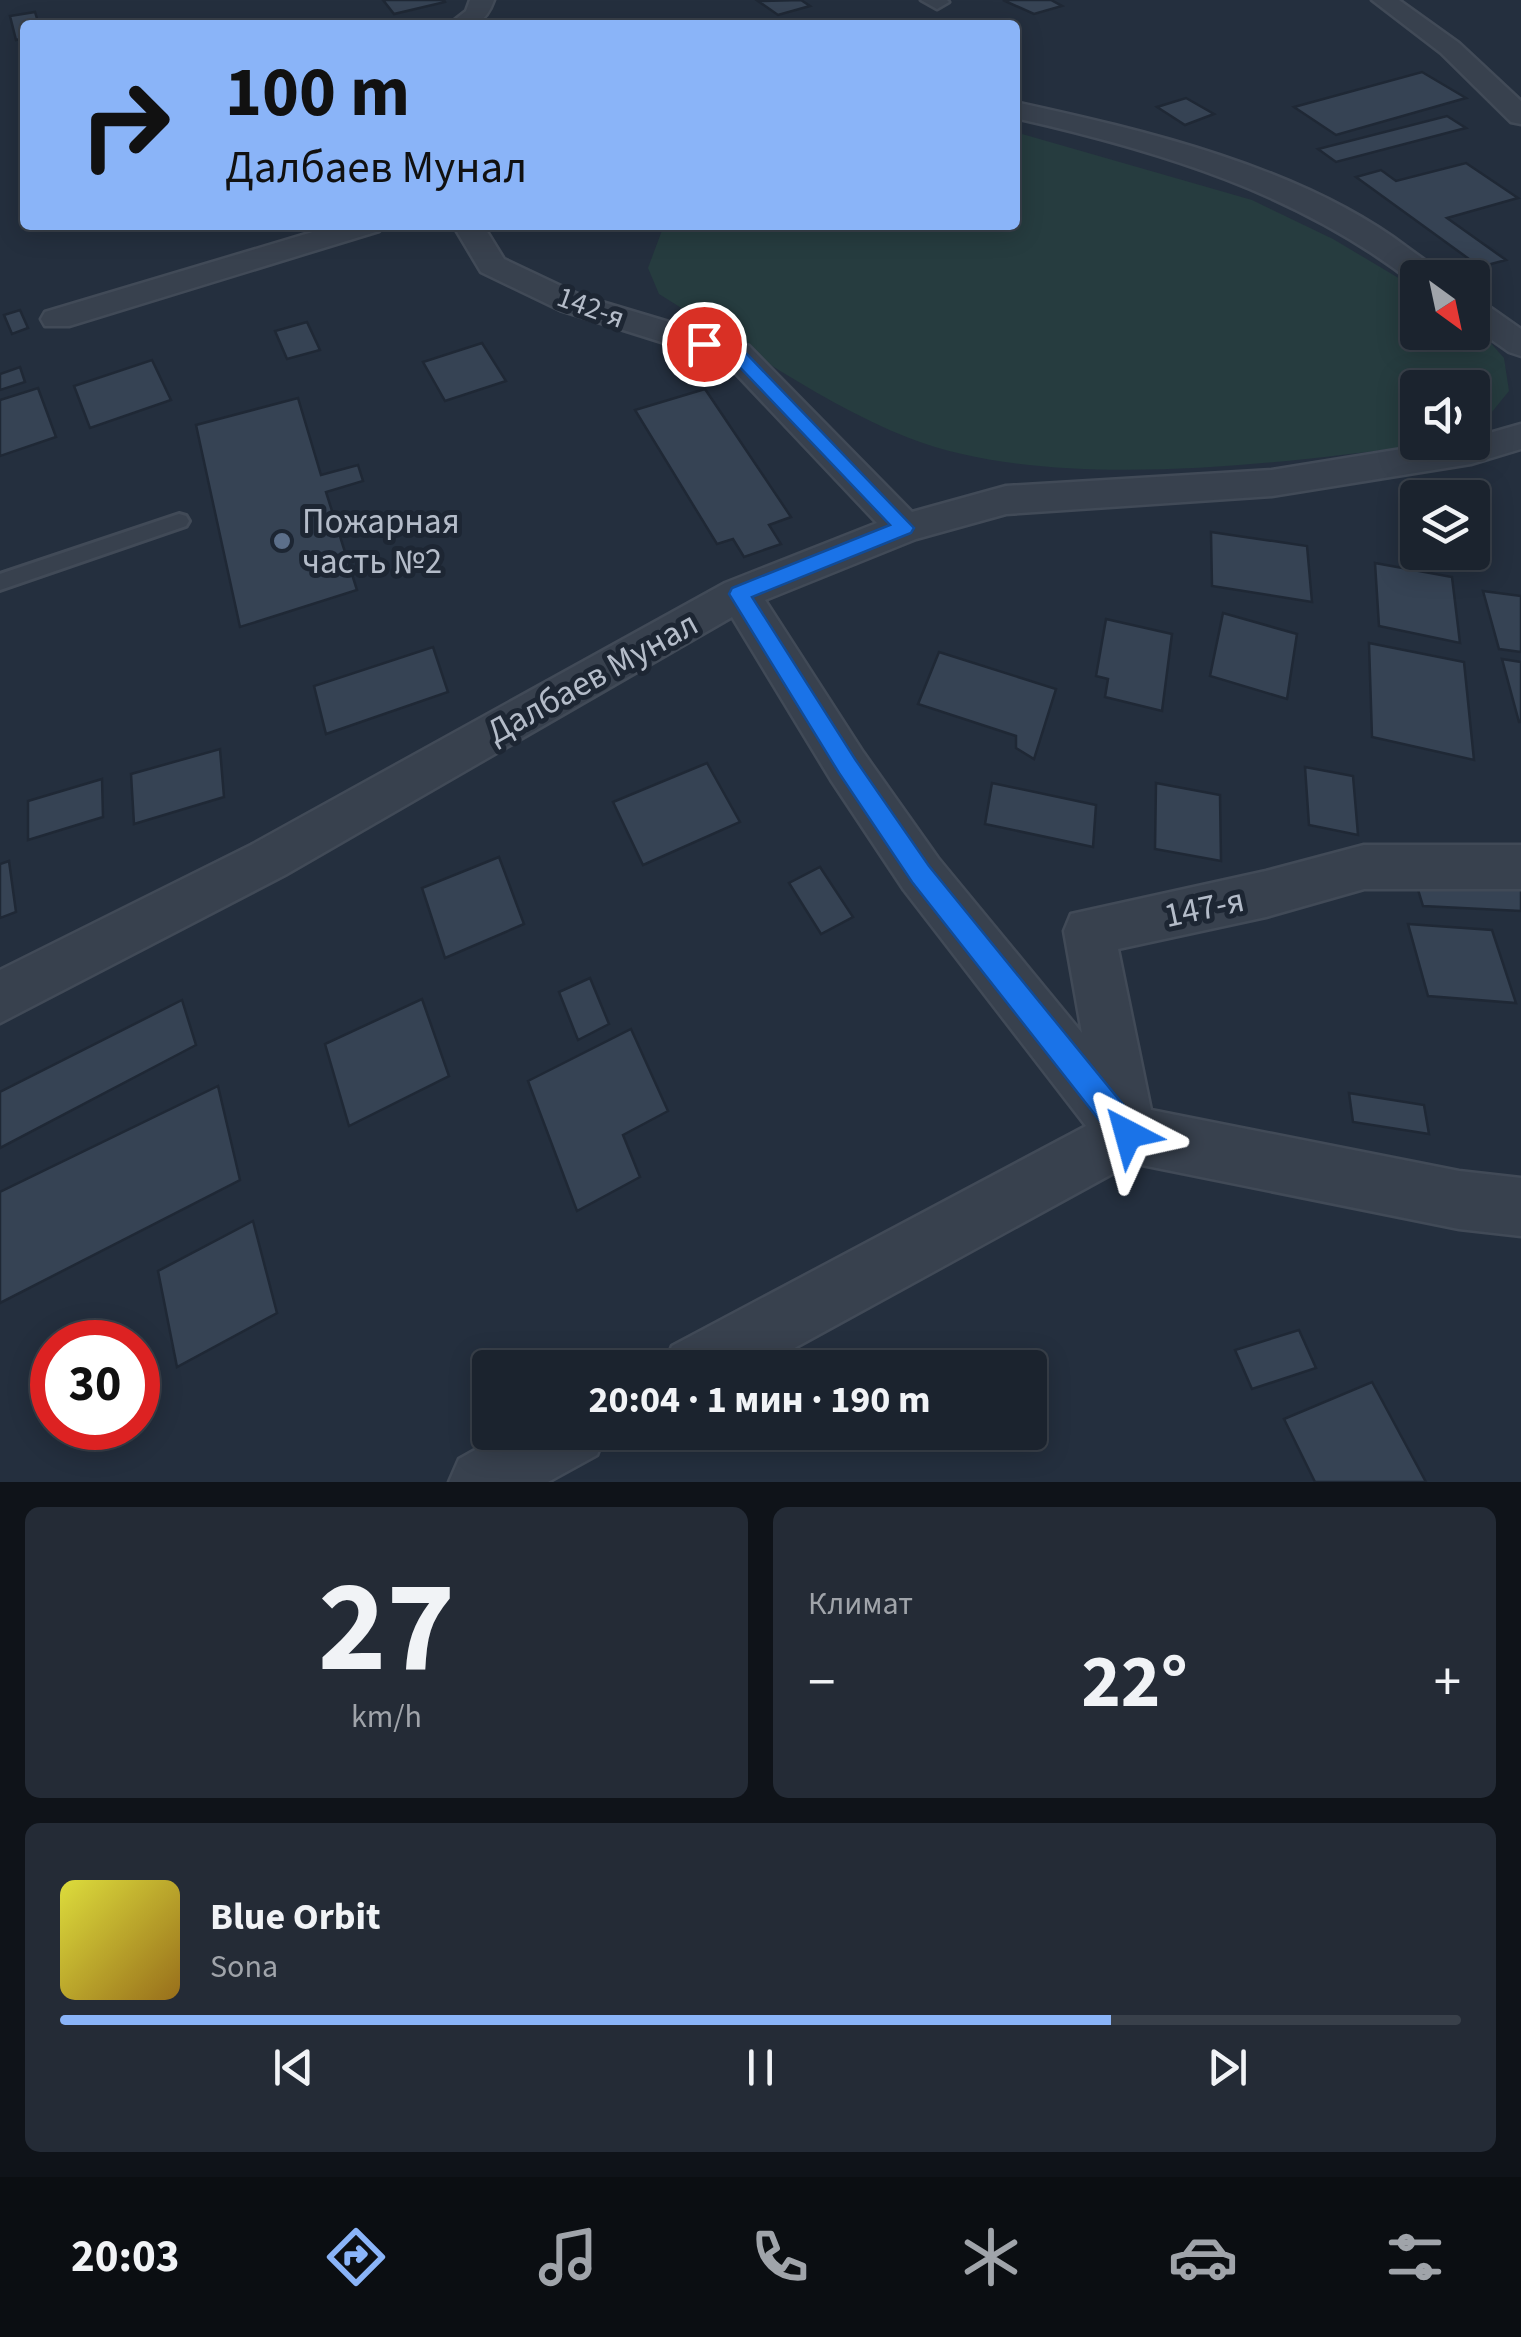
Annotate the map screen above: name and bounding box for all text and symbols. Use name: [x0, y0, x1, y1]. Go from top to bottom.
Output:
text: 100 m: [225, 43, 410, 143]
icon: right: [60, 60, 190, 190]
text: Далбаев Мунал: [225, 136, 527, 200]
north arrow: [1400, 260, 1490, 350]
map controls: [1400, 260, 1490, 570]
street label: 142-я: [551, 275, 631, 340]
pin: [662, 302, 747, 387]
icon: arrive: [677, 317, 732, 372]
button: sound: [1400, 370, 1490, 460]
button: layers: [1400, 480, 1490, 570]
place label: Пожарная часть №2: [302, 497, 460, 587]
marker: Пожарная часть №2: [271, 530, 293, 552]
street label: Далбаев Мунал: [478, 599, 707, 757]
street label: 147-я: [1160, 875, 1249, 941]
position arrow: [1076, 1082, 1180, 1186]
speed limit sign: 30: [30, 1320, 160, 1450]
text: 20:04 · 1 мин · 190 m: [588, 1373, 931, 1427]
text: 27: [318, 1536, 455, 1721]
text: Климат: [808, 1581, 913, 1627]
text: 22°: [1081, 1629, 1188, 1736]
text: −: [808, 1644, 835, 1722]
text: +: [1434, 1644, 1461, 1722]
text: km/h: [351, 1694, 422, 1740]
text: Blue Orbit: [210, 1890, 381, 1944]
text: Sona: [210, 1944, 278, 1990]
icon: previous: [266, 2040, 321, 2095]
icon: pause: [733, 2040, 788, 2095]
icon: next: [1200, 2040, 1255, 2095]
icon: directions: [321, 2222, 391, 2292]
icon: music: [533, 2222, 603, 2292]
icon: phone: [745, 2222, 815, 2292]
icon: climate: [956, 2222, 1026, 2292]
icon: car: [1168, 2222, 1238, 2292]
icon: filters: [1380, 2222, 1450, 2292]
text: 20:03: [71, 2225, 179, 2289]

